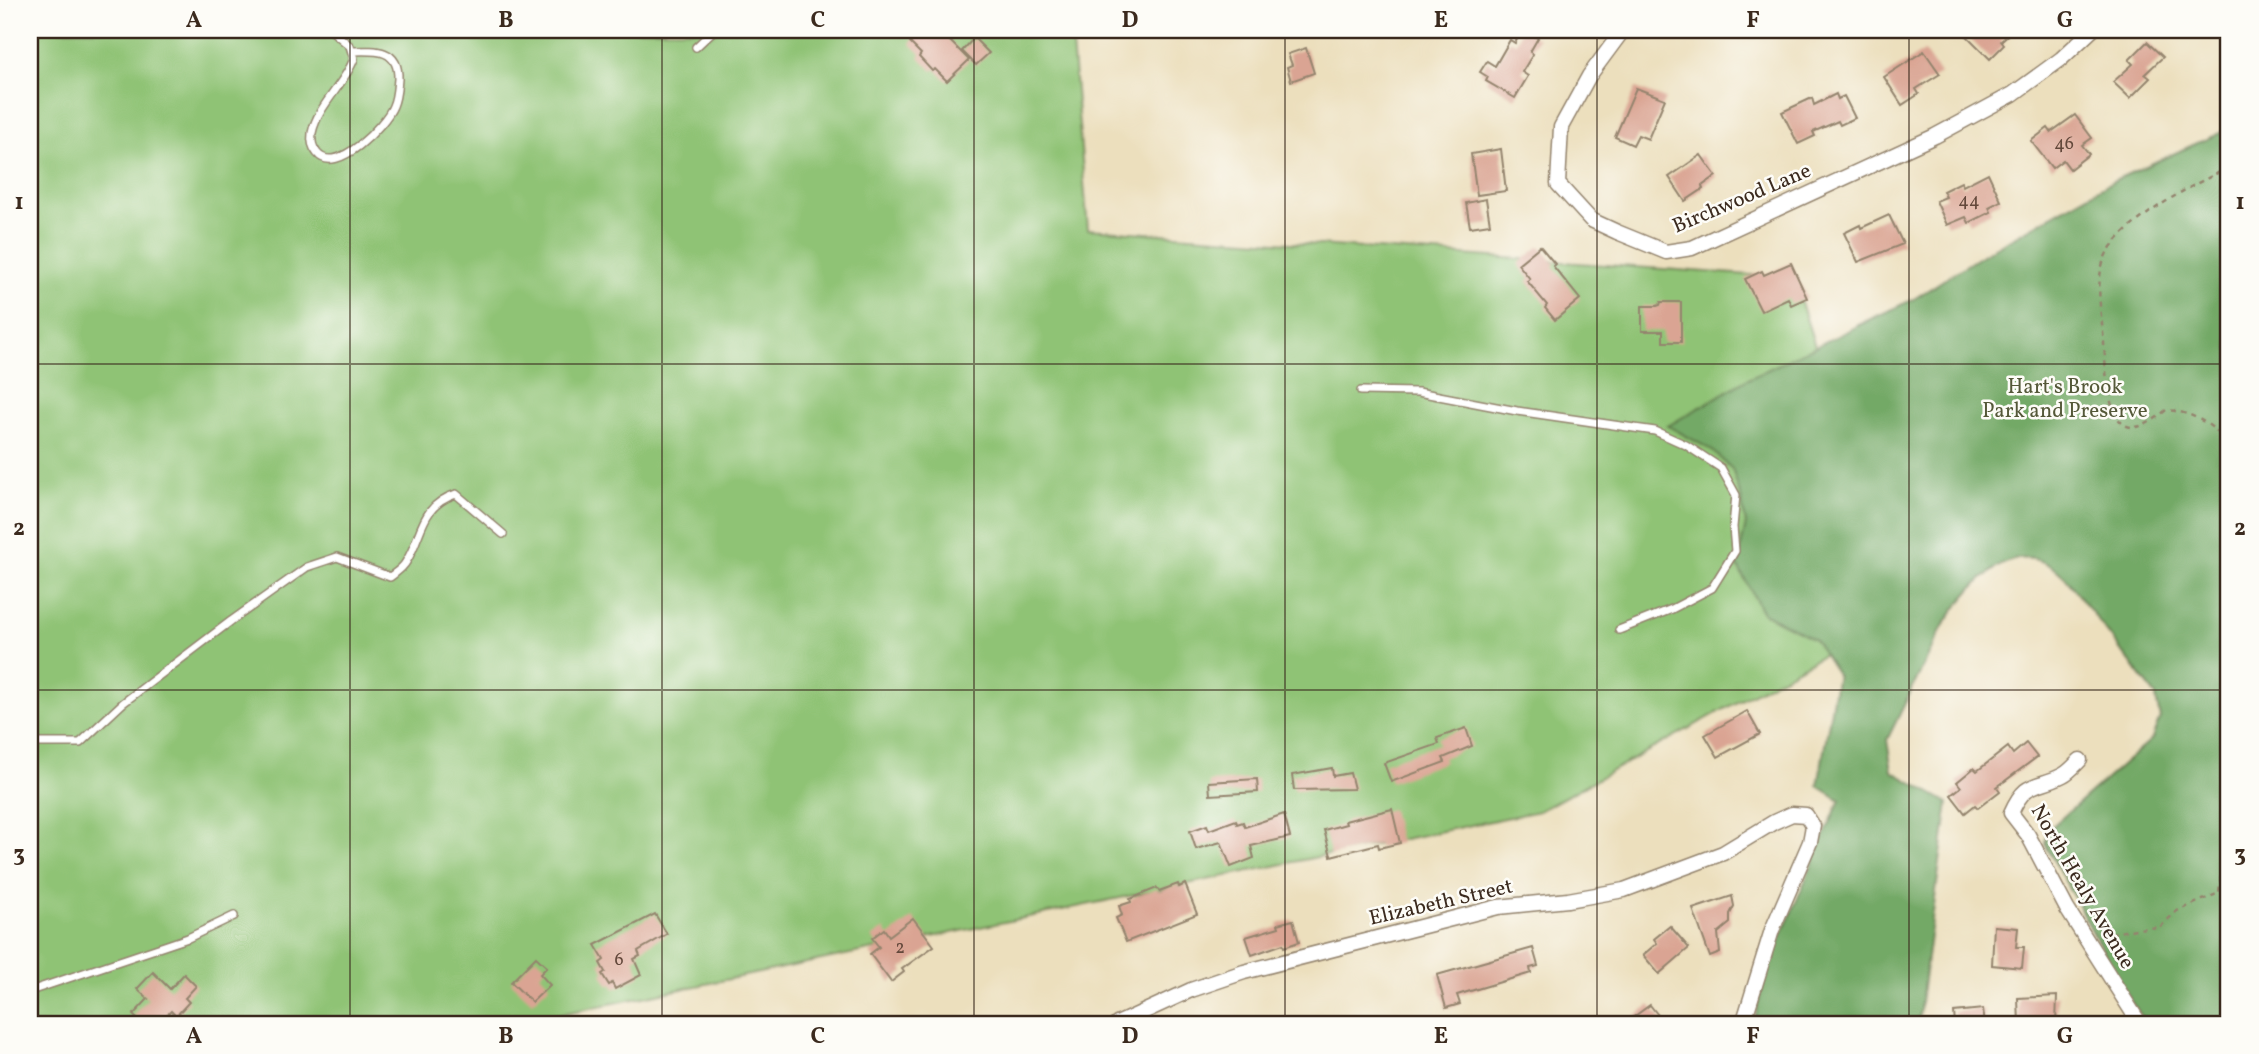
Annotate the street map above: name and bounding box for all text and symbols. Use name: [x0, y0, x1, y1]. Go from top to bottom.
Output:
text: A: [186, 5, 202, 37]
text: B: [498, 5, 514, 37]
text: C: [811, 5, 825, 37]
text: D: [1122, 5, 1139, 37]
text: E: [1434, 5, 1448, 37]
text: F: [1746, 5, 1760, 37]
text: G: [2057, 5, 2073, 37]
house number: 46: [2054, 132, 2074, 157]
street label: Birchwood Lane: [1668, 157, 1816, 241]
text: 1: [14, 187, 24, 219]
text: 1: [2235, 187, 2245, 219]
house number: 44: [1958, 189, 1980, 214]
park label: Hart's Brook Park and Preserve: [1982, 373, 2148, 426]
text: 2: [13, 513, 25, 545]
text: 2: [2234, 513, 2246, 545]
street label: North Healy Avenue: [2023, 799, 2141, 975]
text: 3: [13, 839, 25, 871]
text: 3: [2234, 839, 2246, 871]
street label: Elizabeth Street: [1366, 872, 1516, 934]
house number: 2: [895, 936, 905, 961]
house number: 6: [614, 948, 624, 973]
text: A: [186, 1021, 202, 1053]
text: B: [498, 1021, 514, 1053]
text: C: [811, 1021, 825, 1053]
text: D: [1122, 1021, 1139, 1053]
text: E: [1434, 1021, 1448, 1053]
text: F: [1746, 1021, 1760, 1053]
text: G: [2057, 1021, 2073, 1053]

